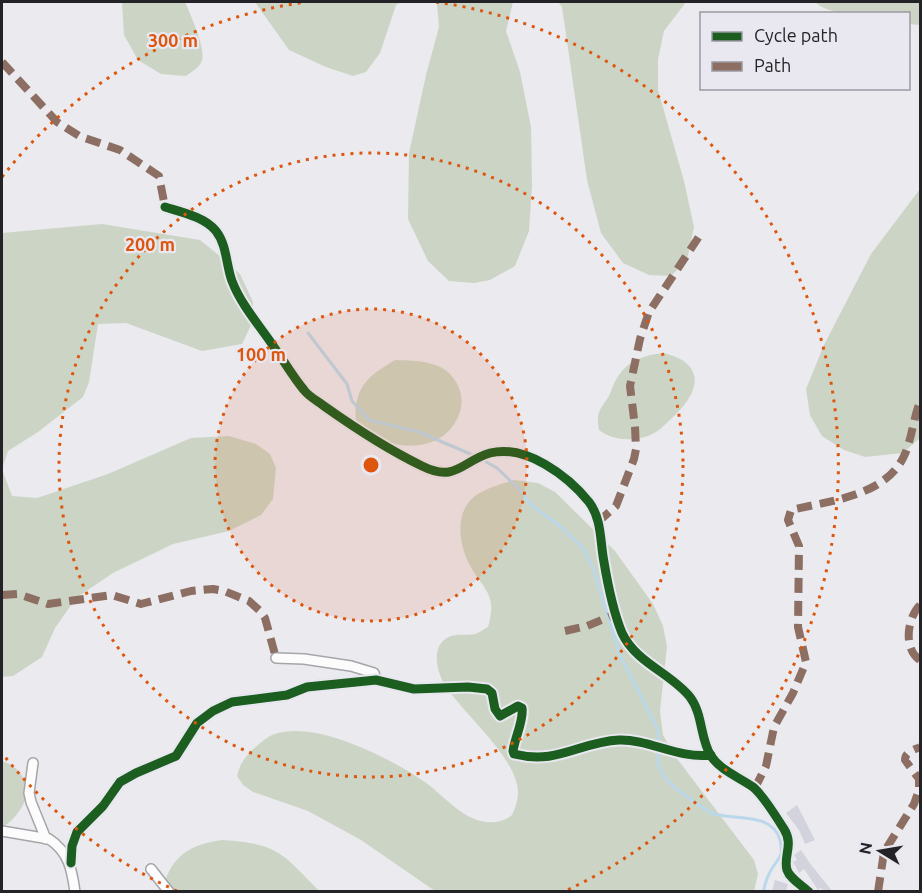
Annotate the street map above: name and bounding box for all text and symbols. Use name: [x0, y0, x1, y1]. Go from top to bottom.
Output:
legend: [700, 12, 910, 90]
text: Cycle path: [754, 25, 838, 45]
text: 300 m: [148, 30, 198, 50]
text: Path: [754, 55, 791, 75]
text: 200 m: [125, 234, 175, 254]
text: 100 m: [236, 344, 286, 364]
centre of rings: [361, 455, 381, 475]
north arrow: [850, 821, 910, 881]
text: N: [855, 841, 875, 856]

